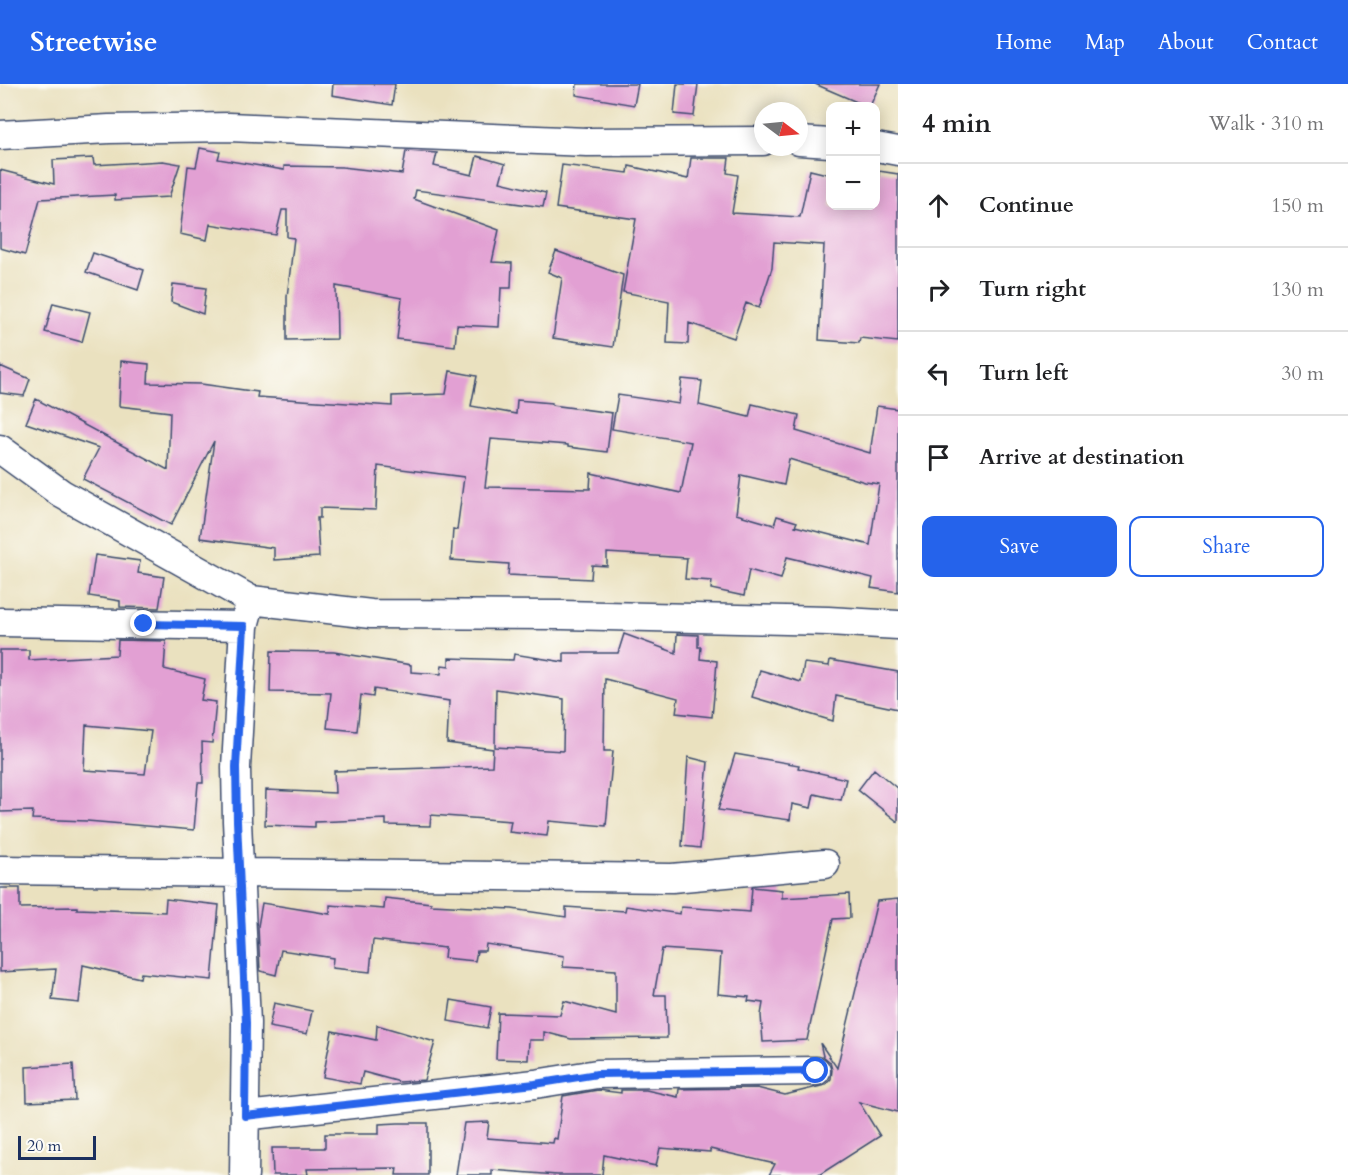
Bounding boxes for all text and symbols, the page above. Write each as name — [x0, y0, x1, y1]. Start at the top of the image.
text: Streetwise — [30, 23, 158, 61]
text: Home — [996, 28, 1052, 57]
text: Map — [1085, 28, 1125, 57]
text: About — [1158, 28, 1214, 57]
text: Contact — [1247, 28, 1318, 57]
north arrow — [754, 102, 808, 156]
map controls — [826, 102, 880, 210]
button: + — [826, 102, 880, 156]
text: 4 min — [922, 106, 991, 141]
text: Walk · 310 m — [1209, 110, 1324, 137]
button: − — [826, 156, 880, 210]
icon: ahead — [922, 189, 955, 222]
text: Continue — [979, 190, 1074, 220]
text: 150 m — [1271, 192, 1324, 219]
icon: right — [922, 273, 955, 306]
text: Turn right — [979, 274, 1086, 304]
text: 130 m — [1271, 276, 1324, 303]
icon: left — [922, 357, 955, 390]
text: Turn left — [979, 358, 1068, 388]
text: 30 m — [1281, 360, 1324, 387]
icon: arrive — [922, 441, 955, 474]
text: Arrive at destination — [979, 442, 1184, 472]
button: Save — [922, 516, 1117, 577]
button: Share — [1129, 516, 1324, 577]
route end — [130, 610, 156, 636]
route start — [802, 1057, 828, 1083]
scale bar — [18, 1133, 96, 1160]
text: 20 m — [27, 1135, 61, 1157]

